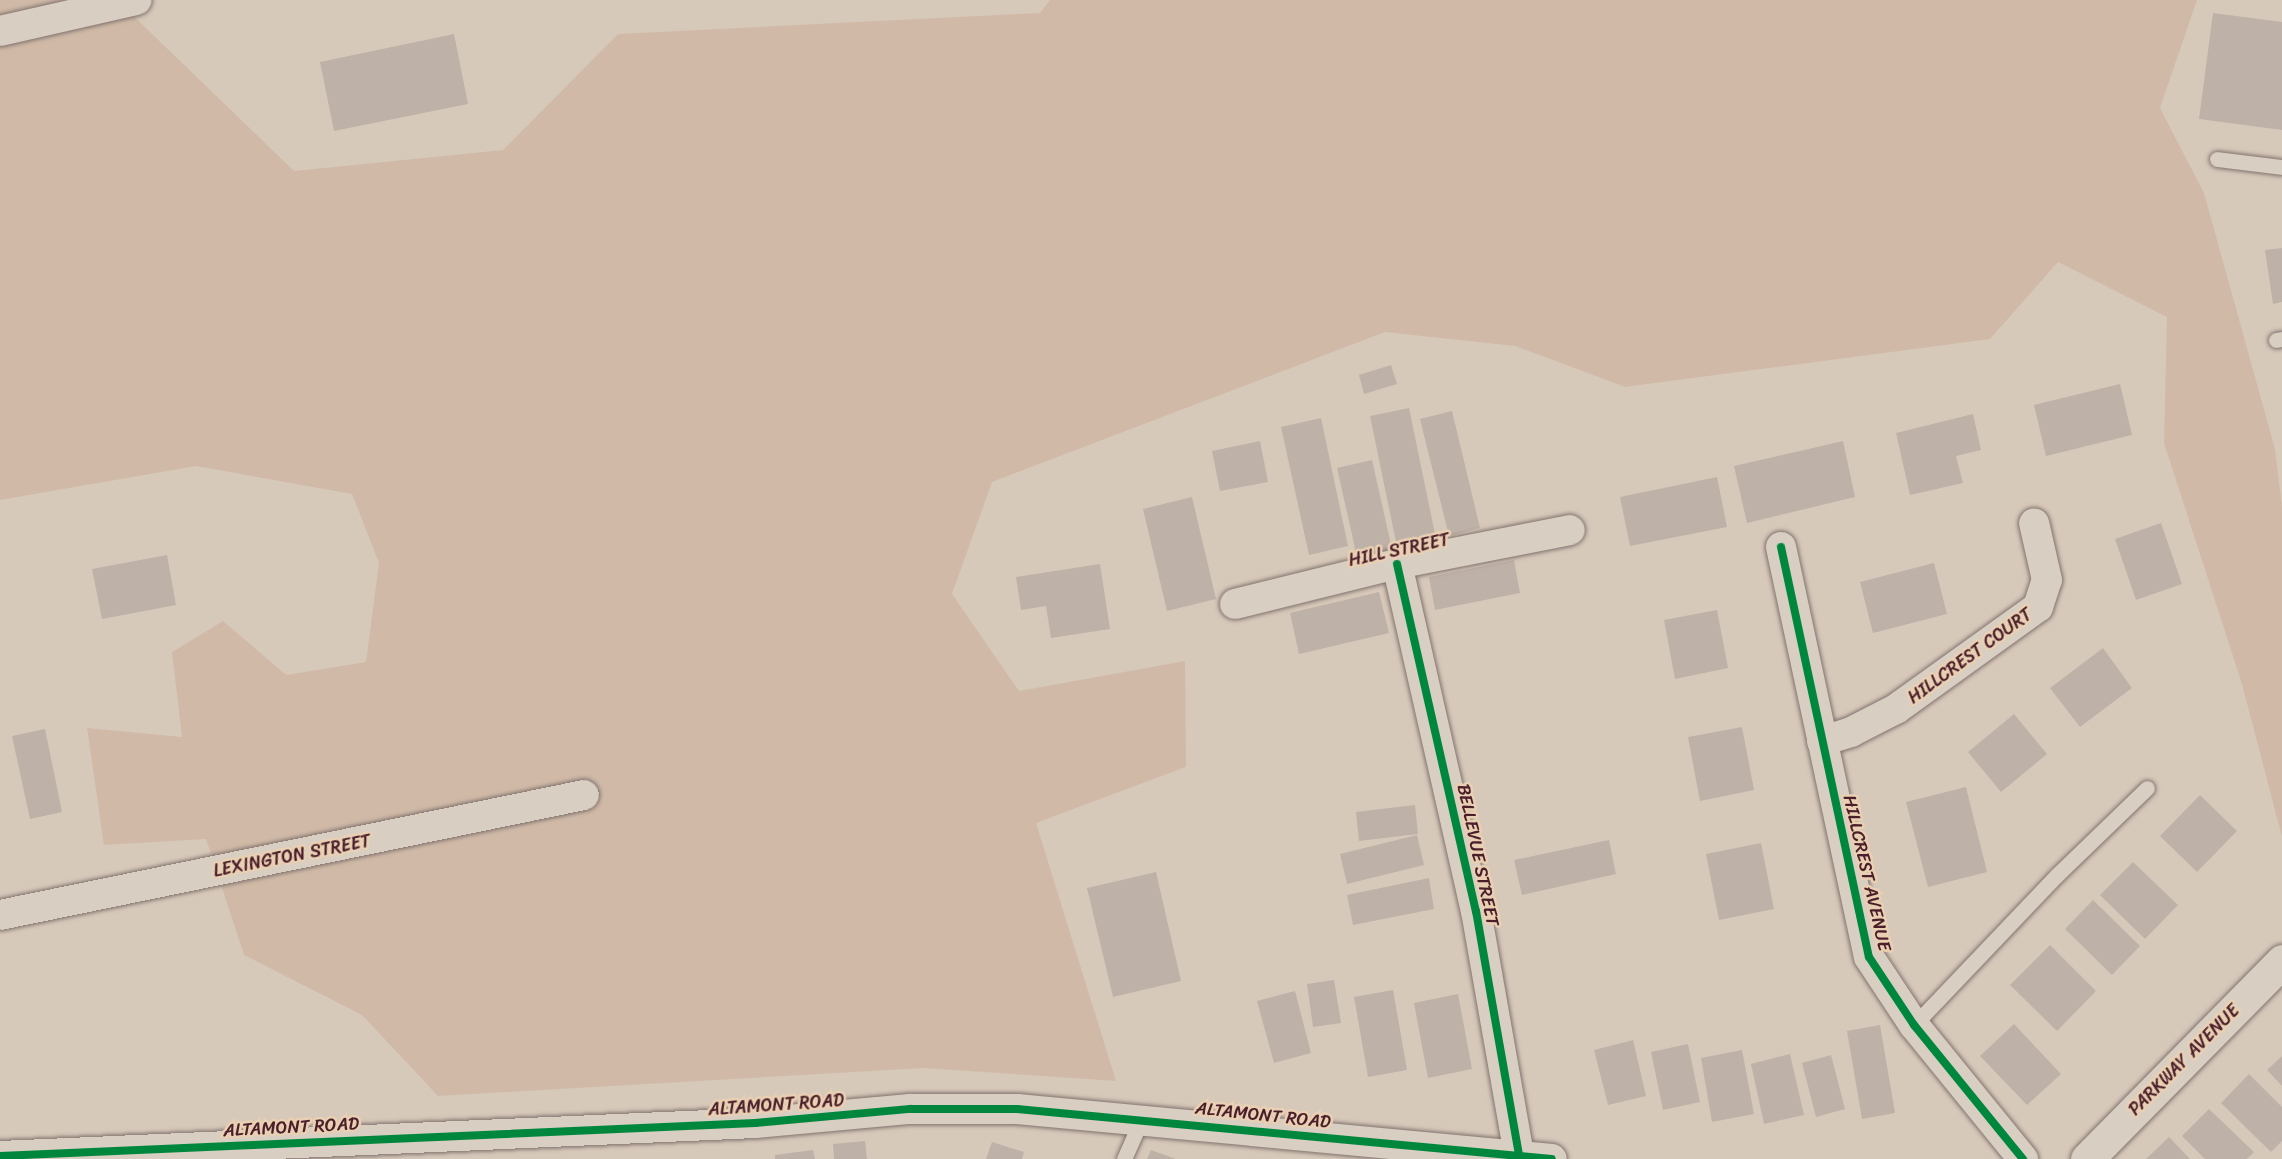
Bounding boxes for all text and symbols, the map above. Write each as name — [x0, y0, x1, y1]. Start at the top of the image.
street label: HILL STREET — [1346, 529, 1452, 571]
street label: HILLCREST COURT — [1904, 604, 2036, 708]
street label: BELLEVUE STREET — [1452, 782, 1504, 928]
street label: HILLCREST AVENUE — [1839, 793, 1895, 953]
street label: LEXINGTON STREET — [212, 830, 372, 882]
street label: PARKWAY AVENUE — [2124, 1000, 2244, 1120]
street label: ALTAMONT ROAD — [707, 1089, 845, 1121]
street label: ALTAMONT ROAD — [1194, 1097, 1332, 1133]
street label: ALTAMONT ROAD — [222, 1113, 360, 1141]

